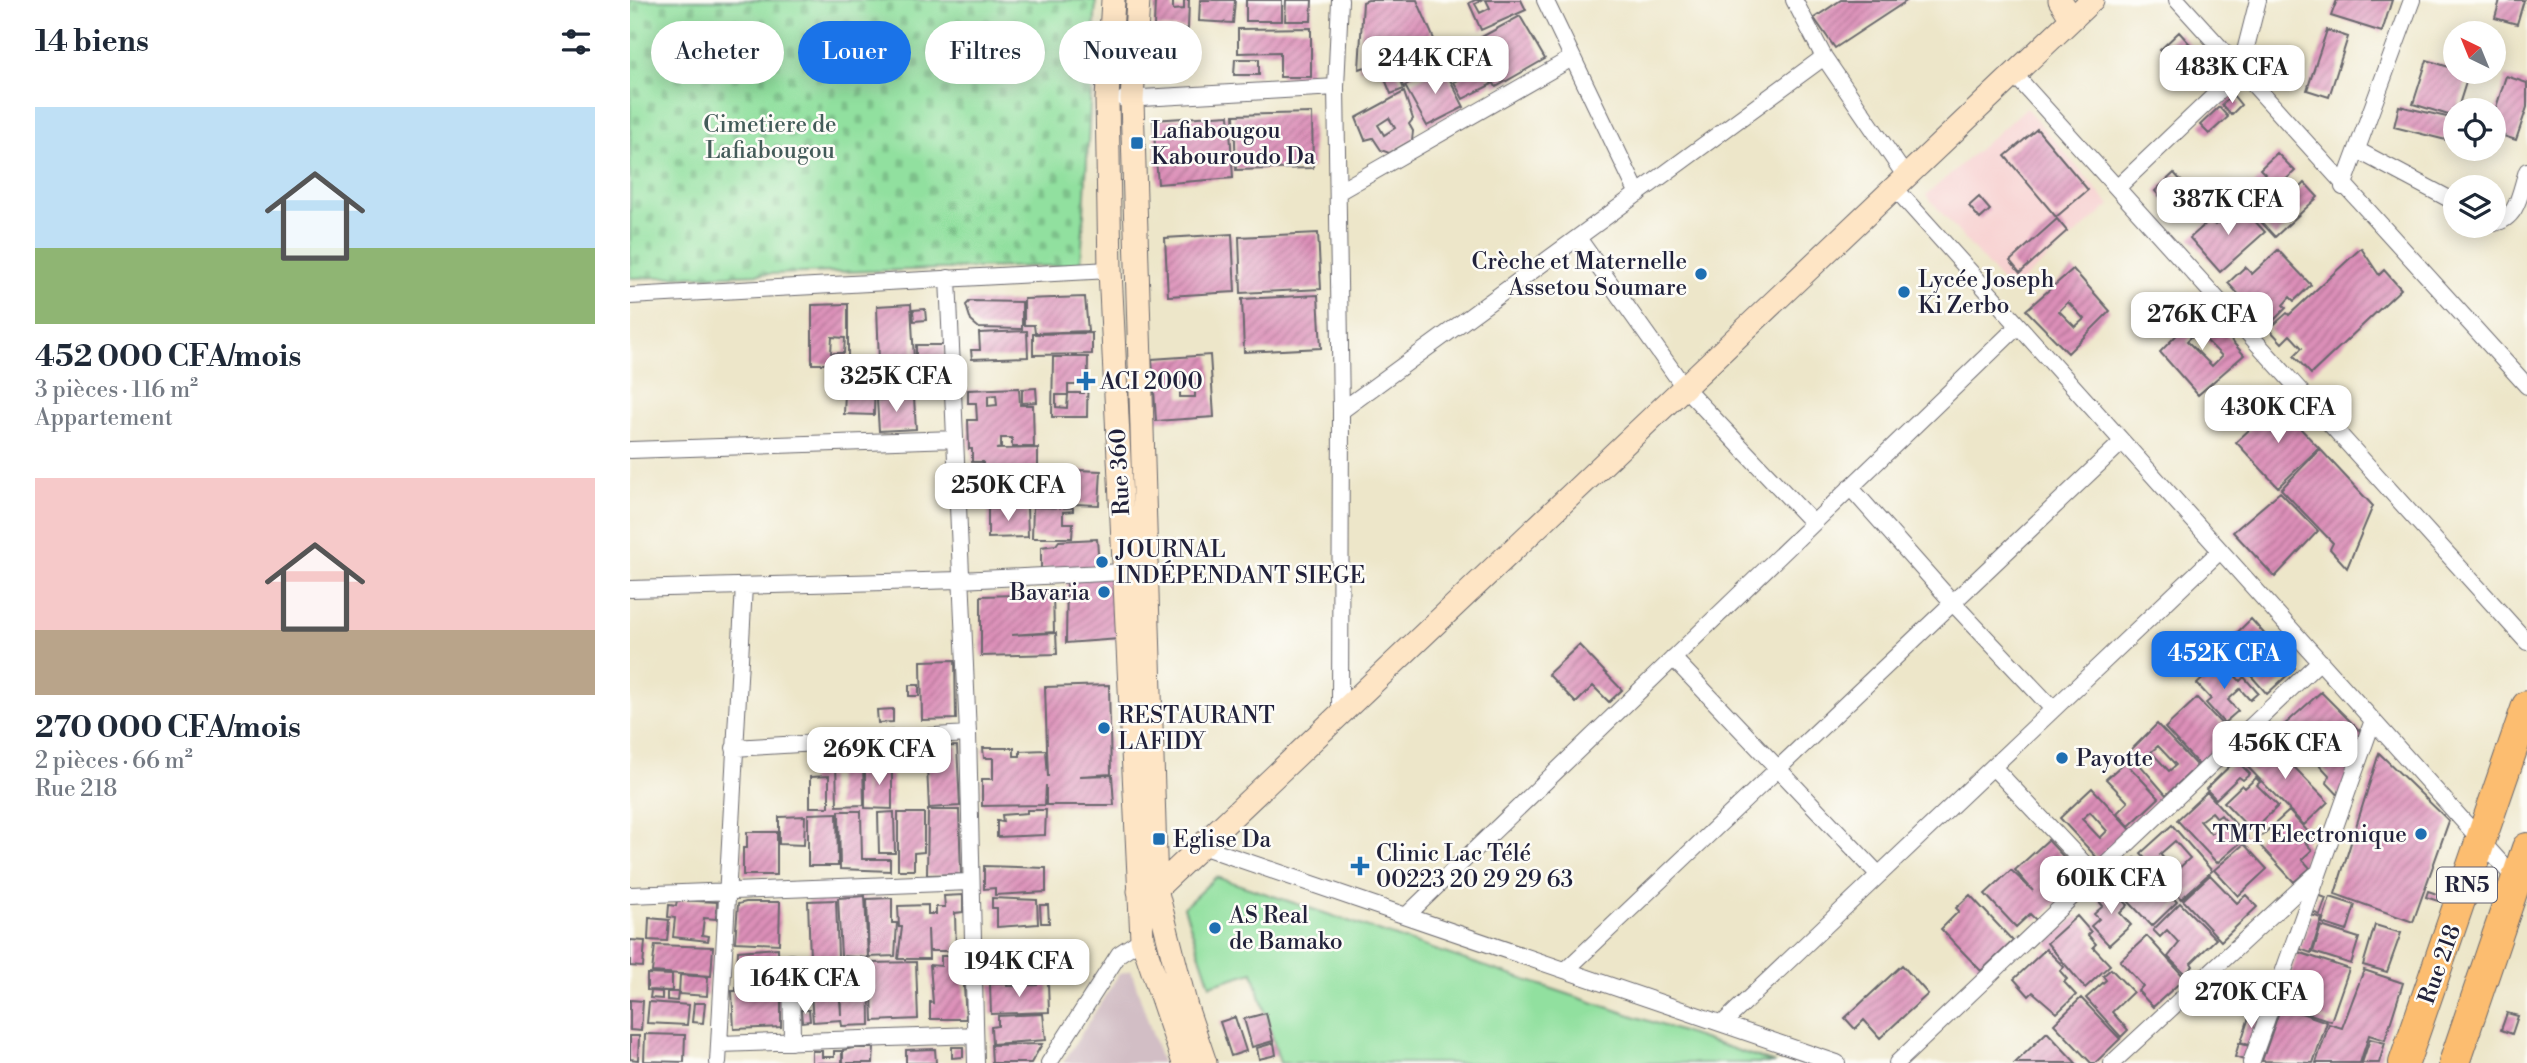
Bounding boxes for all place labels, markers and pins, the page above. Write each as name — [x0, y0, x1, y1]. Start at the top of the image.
pin: 244K CFA — [1363, 36, 1507, 96]
pin: 483K CFA — [2160, 46, 2304, 105]
place label: Lafiabougou Kabouroudo Da — [1151, 117, 1316, 171]
marker: Lafiabougou Kabouroudo Da — [1129, 135, 1145, 151]
pin: 387K CFA — [2156, 177, 2300, 237]
place label: Crèche et Maternelle Assetou Soumare — [1471, 248, 1687, 302]
marker: Crèche et Maternelle Assetou Soumare — [1693, 266, 1709, 282]
place label: Lycée Joseph Ki Zerbo — [1918, 266, 2055, 320]
marker: Lycée Joseph Ki Zerbo — [1896, 284, 1912, 300]
pin: 276K CFA — [2130, 292, 2274, 352]
pin: 325K CFA — [824, 354, 968, 414]
place label: ACI 2000 — [1099, 368, 1203, 396]
marker: ACI 2000 — [1078, 373, 1094, 389]
pin: 430K CFA — [2206, 386, 2350, 445]
pin: 250K CFA — [936, 463, 1080, 523]
place label: JOURNAL INDÉPENDANT SIEGE — [1115, 536, 1366, 590]
marker: JOURNAL INDÉPENDANT SIEGE — [1094, 554, 1110, 570]
place label: Bavaria — [1009, 579, 1090, 607]
marker: Bavaria — [1096, 584, 1112, 600]
pin: 452K CFA — [2152, 632, 2296, 691]
place label: RESTAURANT LAFIDY — [1118, 702, 1275, 756]
marker: RESTAURANT LAFIDY — [1096, 720, 1112, 736]
pin: 456K CFA — [2213, 722, 2357, 781]
pin: 269K CFA — [807, 728, 951, 787]
place label: Payotte — [2076, 745, 2153, 773]
marker: Payotte — [2054, 750, 2070, 766]
place label: TMT Electronique — [2213, 821, 2407, 849]
place label: Eglise Da — [1173, 826, 1272, 854]
marker: TMT Electronique — [2413, 826, 2429, 842]
marker: Eglise Da — [1151, 831, 1167, 847]
place label: Clinic Lac Télé 00223 20 29 29 63 — [1376, 840, 1573, 894]
marker: Clinic Lac Télé 00223 20 29 29 63 — [1350, 856, 1370, 876]
pin: 601K CFA — [2039, 856, 2183, 916]
place label: AS Real de Bamako — [1228, 902, 1343, 956]
marker: AS Real de Bamako — [1207, 920, 1223, 936]
pin: 194K CFA — [947, 940, 1091, 999]
pin: 164K CFA — [733, 956, 877, 1016]
pin: 270K CFA — [2179, 970, 2323, 1030]

